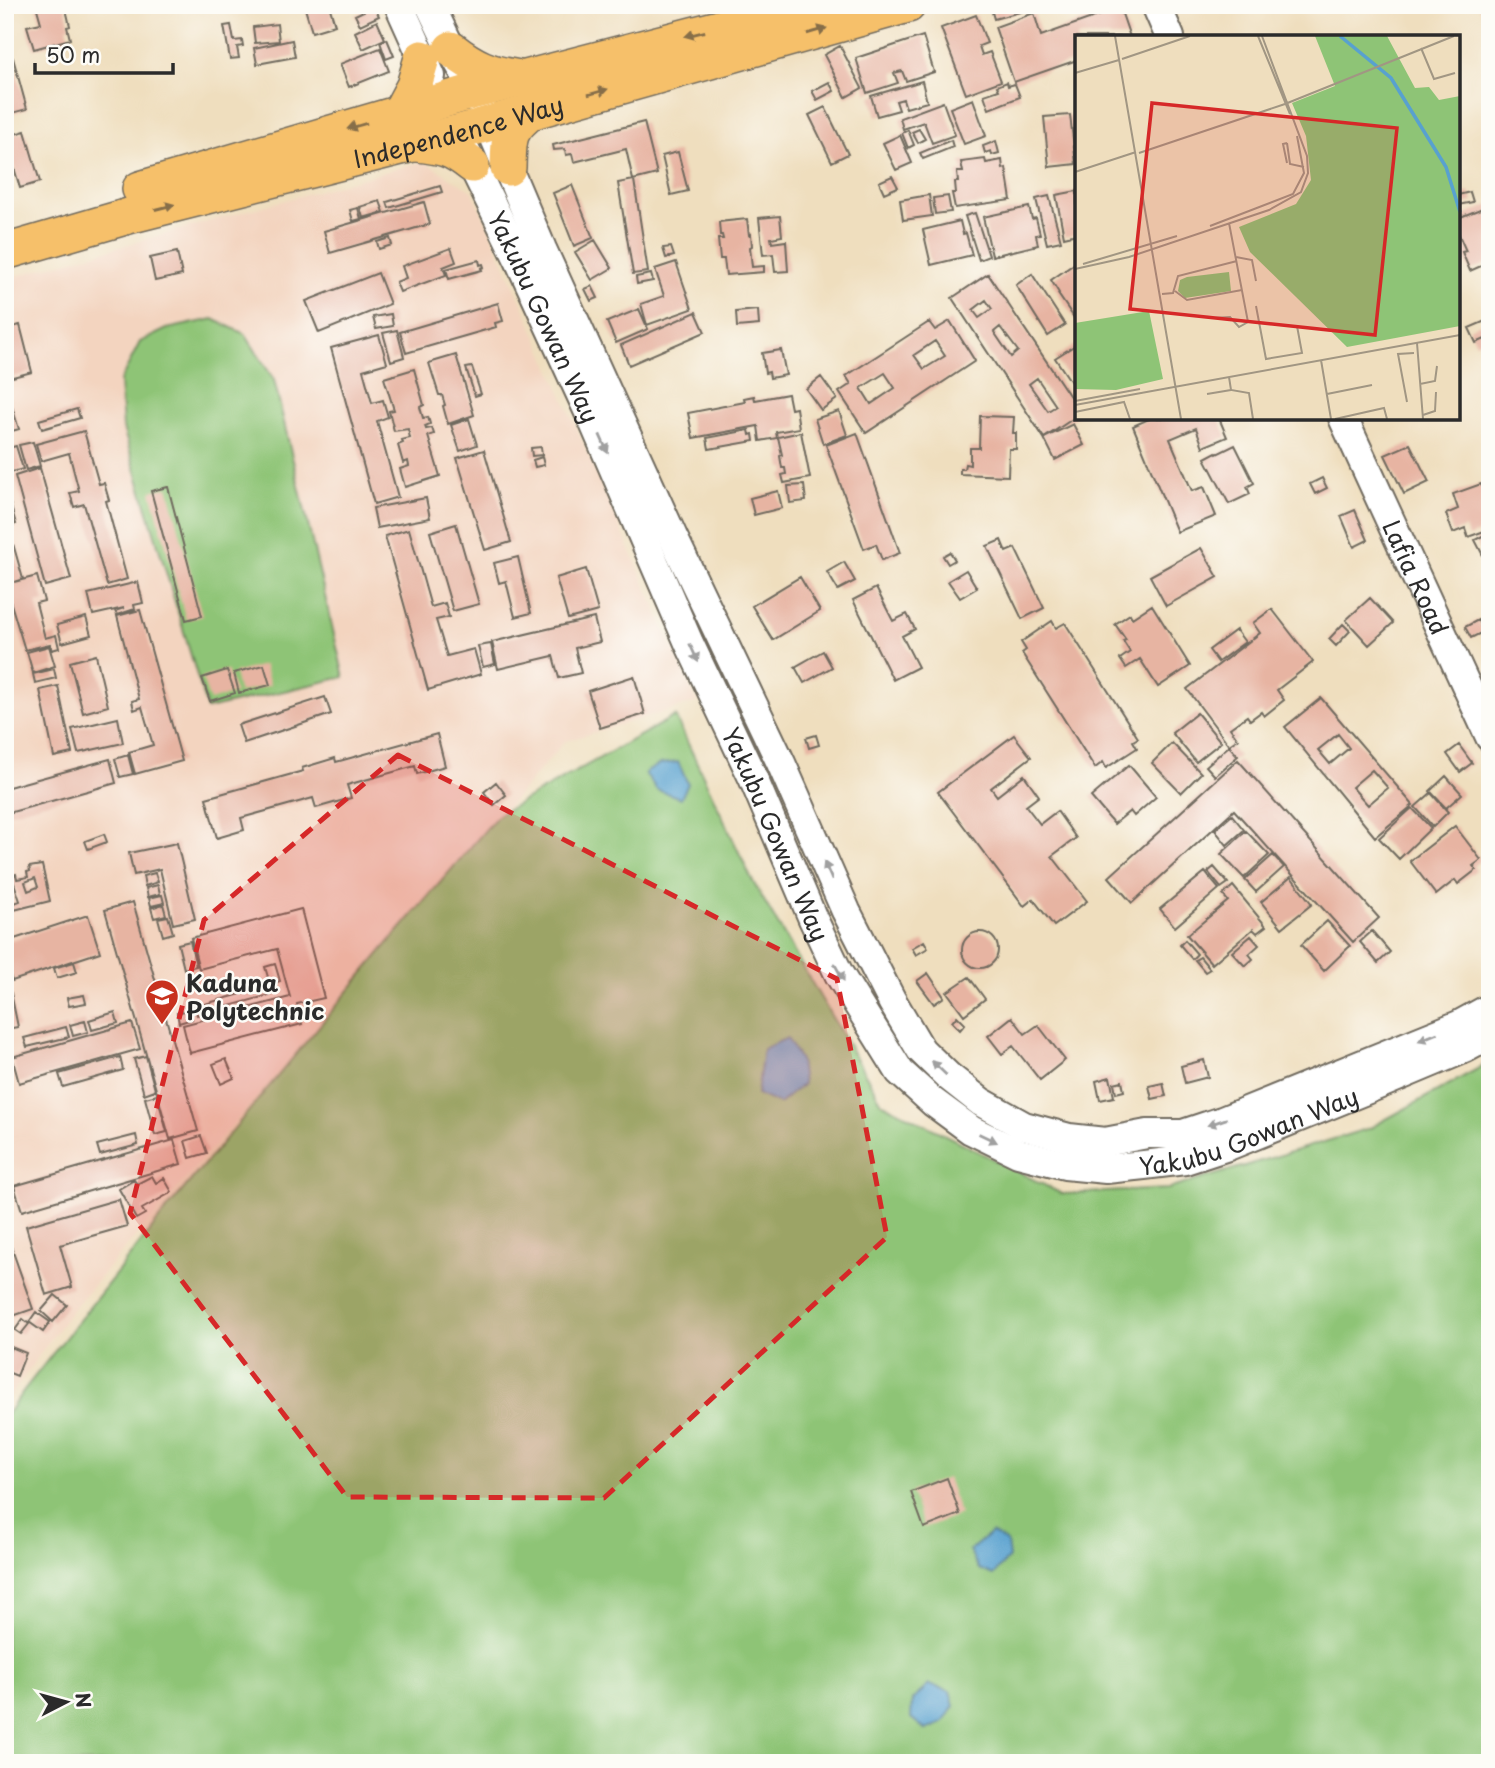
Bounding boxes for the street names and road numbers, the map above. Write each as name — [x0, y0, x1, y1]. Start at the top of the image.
street label: Independence Way — [349, 86, 567, 176]
street label: Yakubu Gowan Way — [479, 205, 609, 429]
street label: Lafia Road — [1374, 514, 1458, 640]
street label: Yakubu Gowan Way — [713, 721, 839, 947]
street label: Yakubu Gowan Way — [1137, 1077, 1363, 1183]

